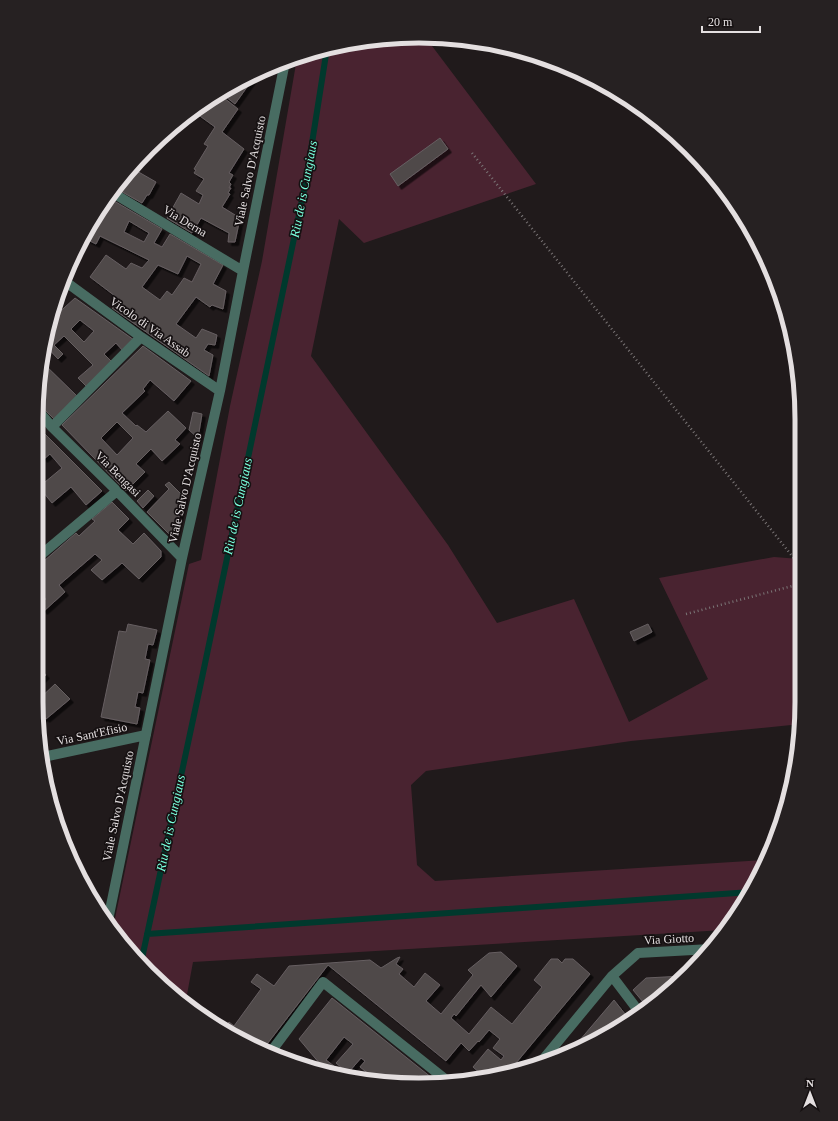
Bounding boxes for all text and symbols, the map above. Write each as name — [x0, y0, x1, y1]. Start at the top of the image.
scale bar — [702, 8, 760, 34]
text: 20 m — [708, 15, 733, 29]
street label: Viale Salvo D'Acquisto — [231, 114, 269, 228]
water label: Riu de is Cungiaus — [287, 139, 320, 240]
street label: Via Derna — [160, 202, 210, 240]
street label: Vicolo di Via Assab — [107, 294, 193, 360]
street label: Viale Salvo D'Acquisto — [165, 431, 205, 545]
street label: Via Bengasi — [92, 448, 144, 500]
water label: Riu de is Cungiaus — [220, 456, 255, 557]
street label: Via Sant'Efisio — [55, 720, 129, 748]
street label: Viale Salvo D'Acquisto — [99, 749, 137, 863]
water label: Riu de is Cungiaus — [153, 773, 188, 874]
street label: Via Giotto — [644, 931, 694, 947]
north arrow — [790, 1073, 830, 1113]
text: N — [806, 1077, 814, 1089]

